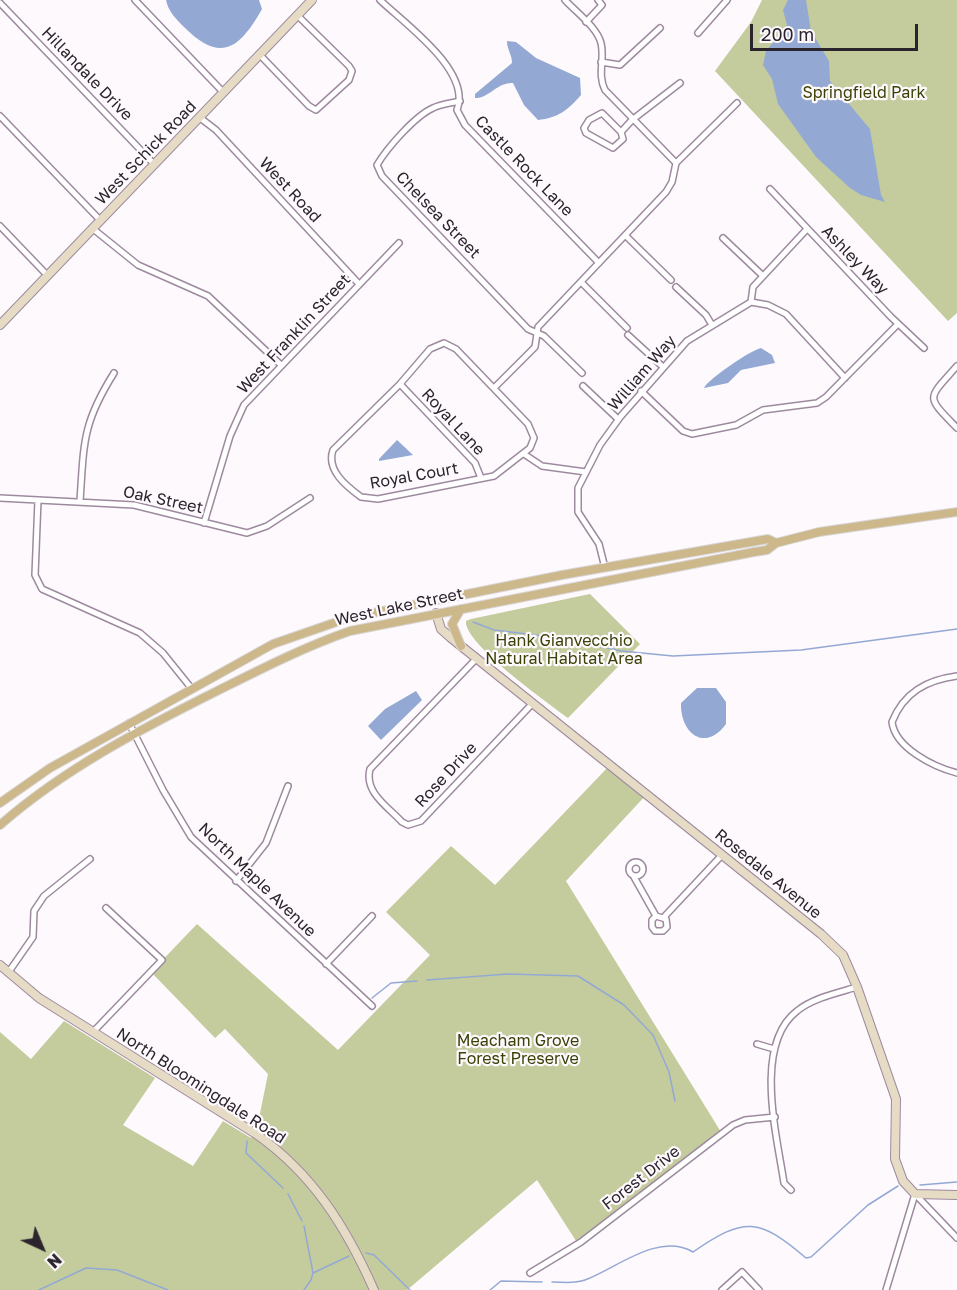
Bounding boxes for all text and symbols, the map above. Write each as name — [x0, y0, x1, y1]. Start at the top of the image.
scale bar — [753, 12, 921, 50]
street label: Hillandale Drive — [38, 23, 136, 125]
text: 200 m — [761, 23, 814, 45]
park label: Springfield Park — [802, 83, 926, 103]
street label: West Schick Road — [92, 97, 200, 209]
street label: Castle Rock Lane — [471, 112, 577, 220]
street label: West Road — [255, 153, 325, 227]
street label: Chelsea Street — [392, 168, 484, 262]
street label: Ashley Way — [817, 222, 893, 298]
street label: West Franklin Street — [233, 270, 355, 398]
street label: William Way — [604, 331, 680, 415]
street label: Royal Lane — [417, 385, 489, 459]
street label: Royal Court — [368, 459, 460, 493]
street label: Oak Street — [121, 482, 205, 518]
street label: West Lake Street — [333, 584, 465, 630]
park label: Hank Gianvecchio Natural Habitat Area — [485, 631, 643, 669]
street label: Rose Drive — [411, 739, 481, 811]
street label: North Maple Avenue — [194, 819, 320, 941]
street label: Rosedale Avenue — [711, 825, 825, 923]
street label: North Bloomingdale Road — [113, 1024, 289, 1148]
park label: Meacham Grove Forest Preserve — [457, 1031, 579, 1069]
street label: Forest Drive — [599, 1142, 683, 1214]
north arrow — [12, 1218, 72, 1278]
text: N — [43, 1250, 66, 1272]

